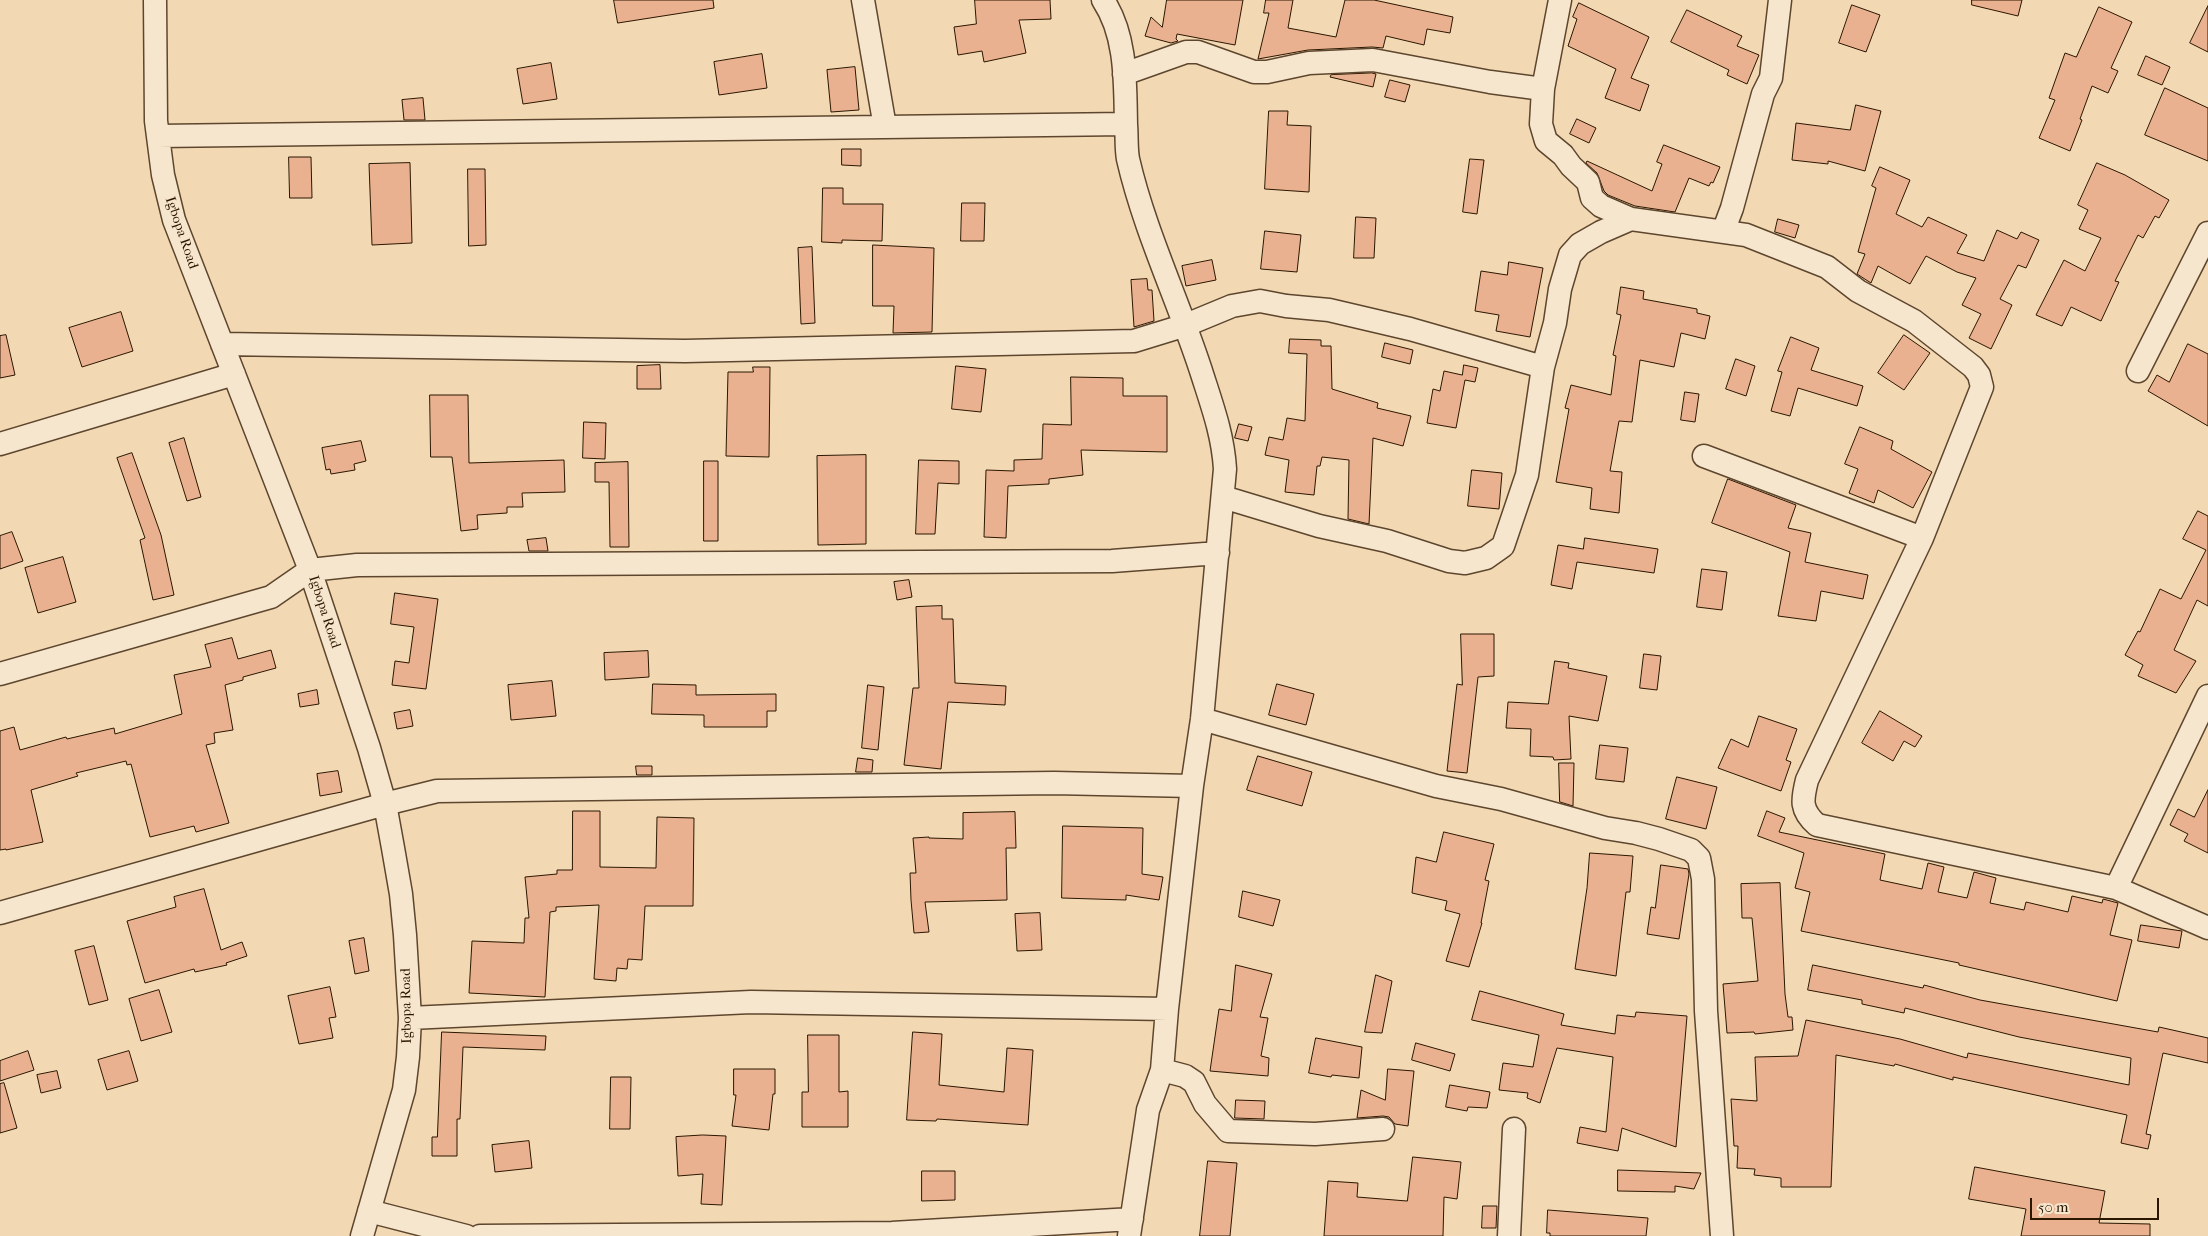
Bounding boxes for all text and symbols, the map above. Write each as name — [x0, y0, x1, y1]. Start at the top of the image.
street label: Igbopa Road — [161, 195, 201, 271]
street label: Igbopa Road — [304, 573, 344, 651]
street label: Igbopa Road — [398, 968, 416, 1044]
scale bar — [2033, 1188, 2162, 1220]
text: 50 m — [2038, 1198, 2068, 1216]

